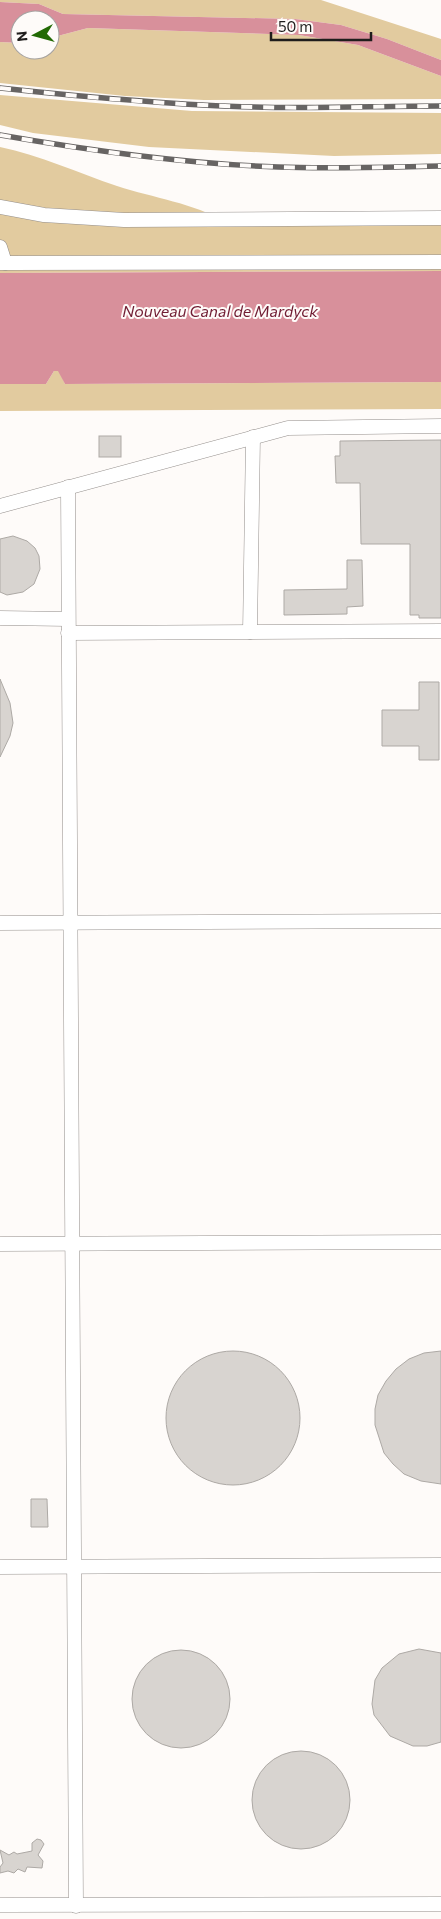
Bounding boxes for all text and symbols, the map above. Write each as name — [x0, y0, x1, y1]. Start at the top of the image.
north arrow — [10, 10, 60, 60]
scale bar — [271, 10, 371, 42]
text: 50 m — [278, 17, 312, 35]
text: N — [13, 30, 31, 43]
water label: Nouveau Canal de Mardyck — [122, 301, 318, 320]

